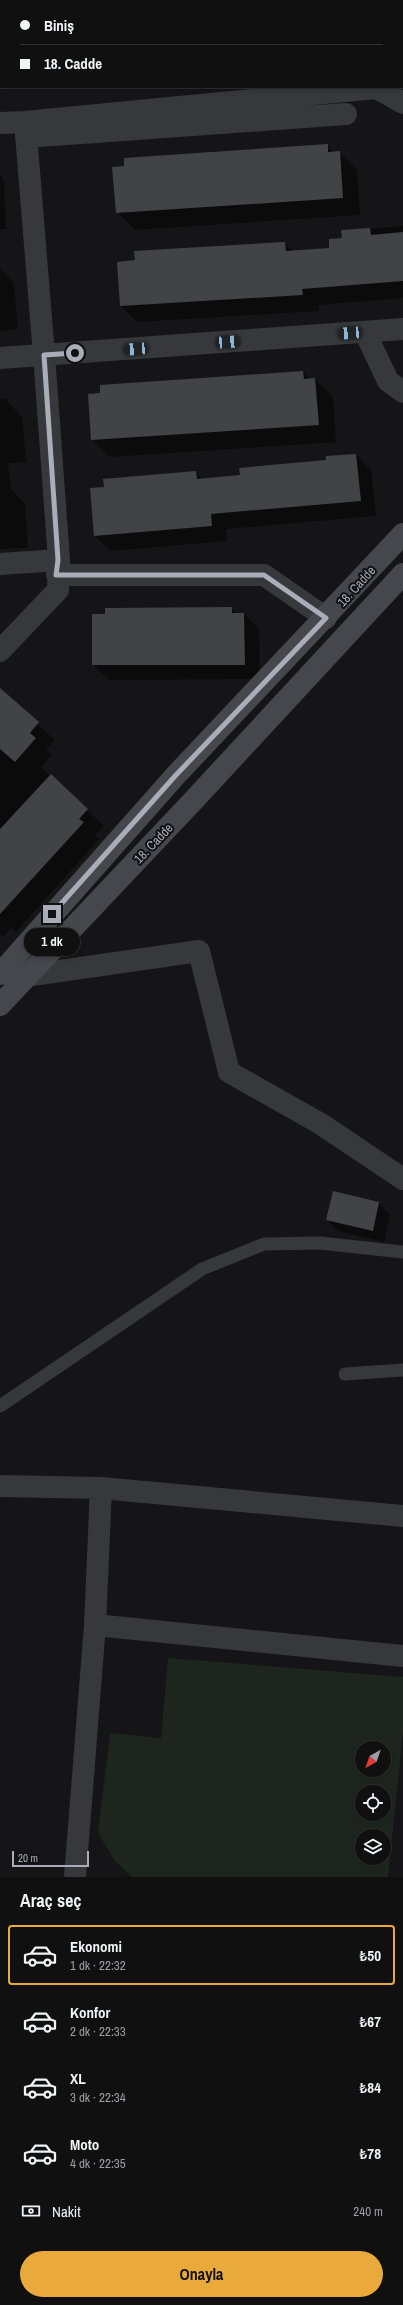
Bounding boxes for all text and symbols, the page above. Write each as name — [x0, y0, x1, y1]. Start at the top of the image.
text: Biniş — [44, 15, 74, 36]
text: 18. Cadde — [44, 53, 102, 74]
car — [338, 326, 362, 340]
car — [216, 335, 240, 349]
car — [124, 342, 148, 356]
route start — [66, 344, 84, 362]
street label: 18. Cadde — [334, 562, 379, 610]
street label: 18. Cadde — [130, 820, 177, 867]
route end — [43, 905, 61, 923]
callout: 1 dk — [24, 928, 80, 956]
text: 1 dk — [41, 933, 63, 950]
north arrow — [355, 1741, 391, 1777]
map controls — [355, 1741, 391, 1865]
button: locate — [355, 1785, 391, 1821]
button: layers — [355, 1829, 391, 1865]
scale bar — [12, 1849, 89, 1868]
text: 20 m — [18, 1851, 38, 1865]
text: Araç seç — [20, 1888, 82, 1913]
text: Ekonomi — [70, 1936, 122, 1957]
icon: car — [22, 1937, 58, 1973]
text: ₺50 — [360, 1945, 381, 1966]
text: 1 dk · 22:32 — [70, 1957, 126, 1974]
text: Konfor — [70, 2002, 110, 2023]
icon: car — [22, 2003, 58, 2039]
text: ₺67 — [360, 2011, 381, 2032]
text: 2 dk · 22:33 — [70, 2023, 126, 2040]
text: XL — [70, 2068, 86, 2089]
icon: car — [22, 2069, 58, 2105]
text: ₺84 — [360, 2077, 381, 2098]
text: 3 dk · 22:34 — [70, 2089, 126, 2106]
text: Moto — [70, 2134, 99, 2155]
icon: car — [22, 2135, 58, 2171]
text: ₺78 — [360, 2143, 381, 2164]
text: 4 dk · 22:35 — [70, 2155, 126, 2172]
icon: cash — [20, 2200, 42, 2222]
text: Nakit — [52, 2201, 81, 2222]
text: 240 m — [353, 2203, 383, 2220]
button: Onayla — [20, 2251, 383, 2297]

